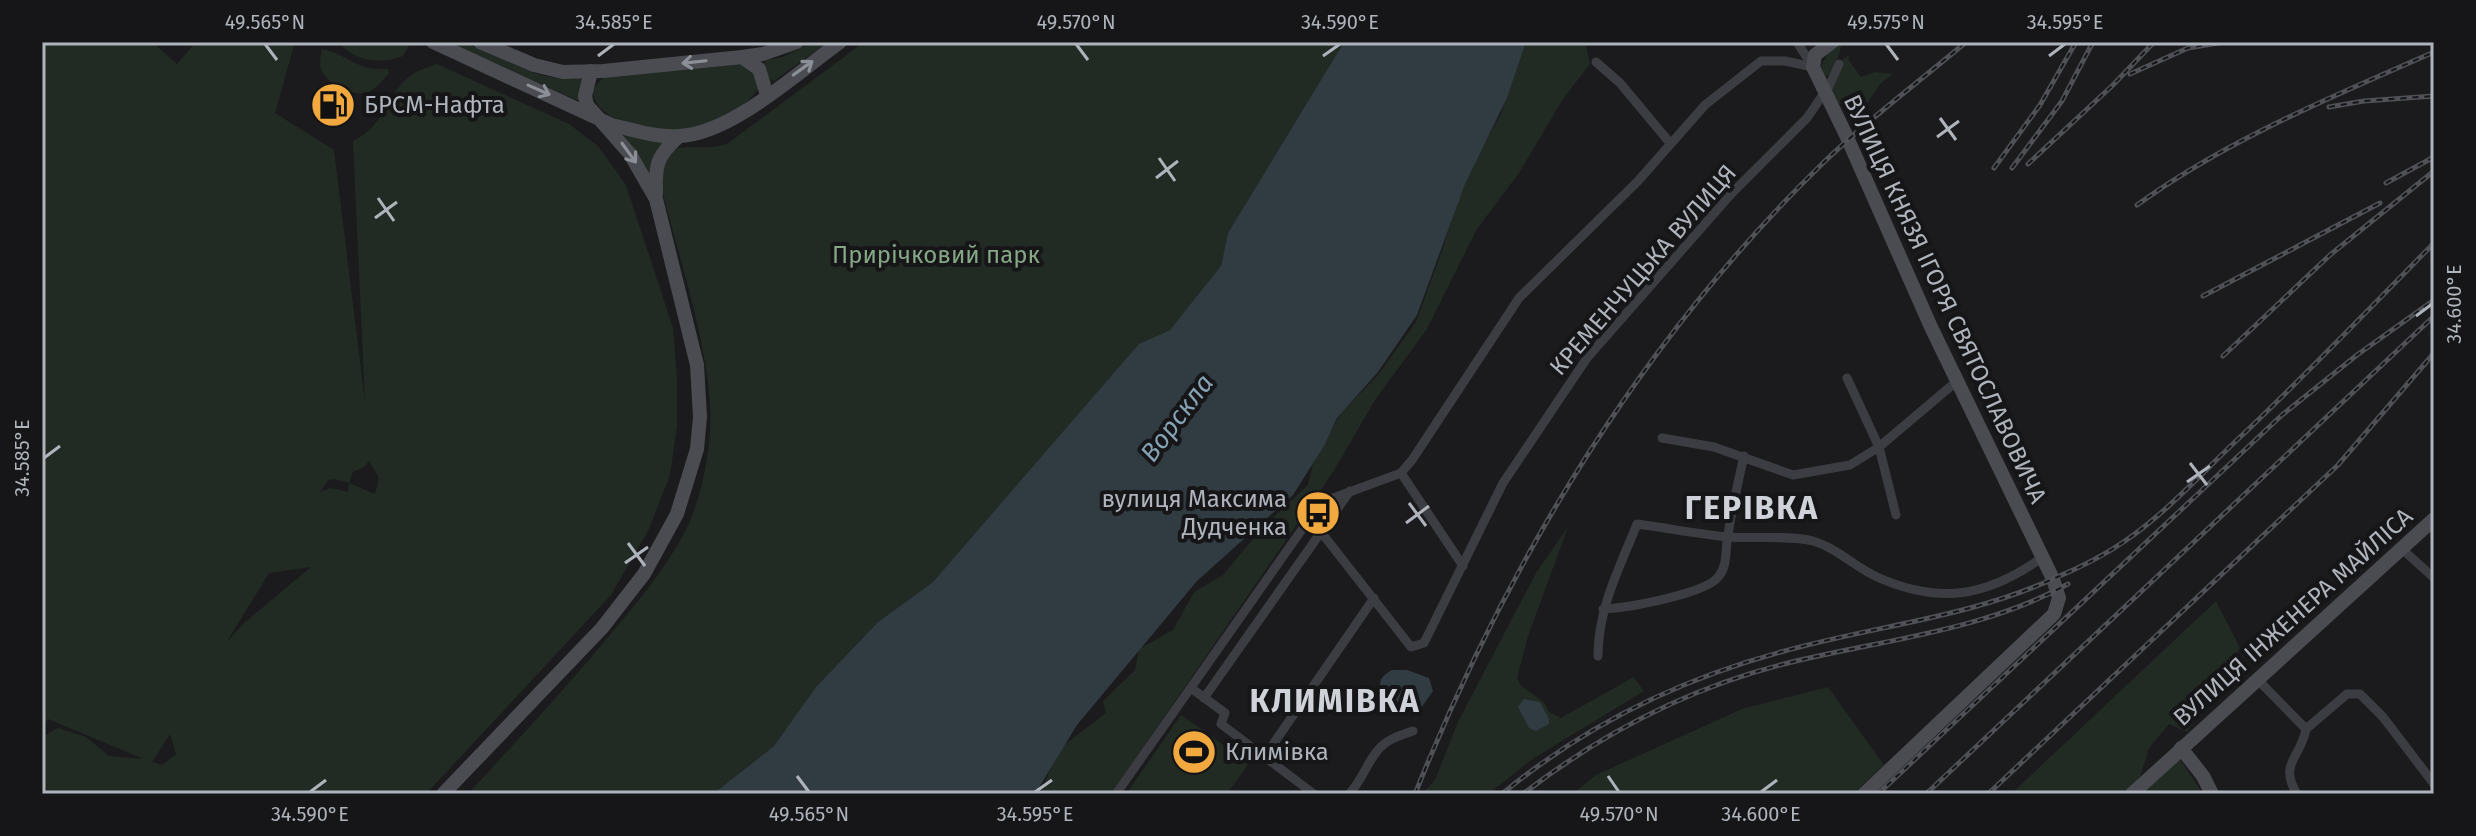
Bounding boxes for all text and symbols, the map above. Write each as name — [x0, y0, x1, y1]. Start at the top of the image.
text: 49.565°N — [225, 10, 305, 34]
text: 34.585°E — [575, 10, 653, 34]
text: 49.570°N — [1036, 10, 1116, 34]
text: 34.590°E — [1301, 10, 1379, 34]
text: 49.575°N — [1847, 10, 1925, 34]
text: 34.595°E — [2027, 10, 2103, 34]
one-way arrow — [681, 54, 708, 69]
one-way arrow — [792, 60, 814, 77]
fuel station icon: БРСМ-Нафта — [309, 81, 357, 129]
one-way arrow — [527, 84, 551, 99]
street label: ВУЛИЦЯ КНЯЗЯ ІГОРЯ СВЯТОСЛАВОВИЧА — [1838, 90, 2052, 508]
place label: БРСМ-Нафта — [364, 91, 505, 119]
one-way arrow — [620, 142, 637, 164]
street label: КРЕМЕНЧУЦЬКА ВУЛИЦЯ — [1544, 159, 1742, 381]
park label: Прирічковий парк — [832, 241, 1041, 269]
text: 34.600°E — [2442, 264, 2466, 344]
water label: Ворскла — [1134, 368, 1220, 468]
text: 34.585°E — [10, 419, 34, 497]
place label: вулиця Максима Дудченка — [1101, 485, 1287, 541]
bus stop icon: вулиця Максима Дудченка — [1294, 489, 1342, 537]
district label: ГЕРІВКА — [1685, 489, 1819, 527]
street label: ВУЛИЦЯ ІНЖЕНЕРА МАЙЛІСА — [2168, 502, 2419, 732]
district label: КЛИМІВКА — [1249, 682, 1421, 720]
sports icon: Климівка — [1170, 728, 1218, 776]
place label: Климівка — [1225, 738, 1329, 766]
text: 34.590°E — [271, 802, 349, 826]
text: 49.565°N — [769, 802, 849, 826]
text: 34.595°E — [997, 802, 1073, 826]
text: 49.570°N — [1579, 802, 1659, 826]
text: 34.600°E — [1721, 802, 1801, 826]

